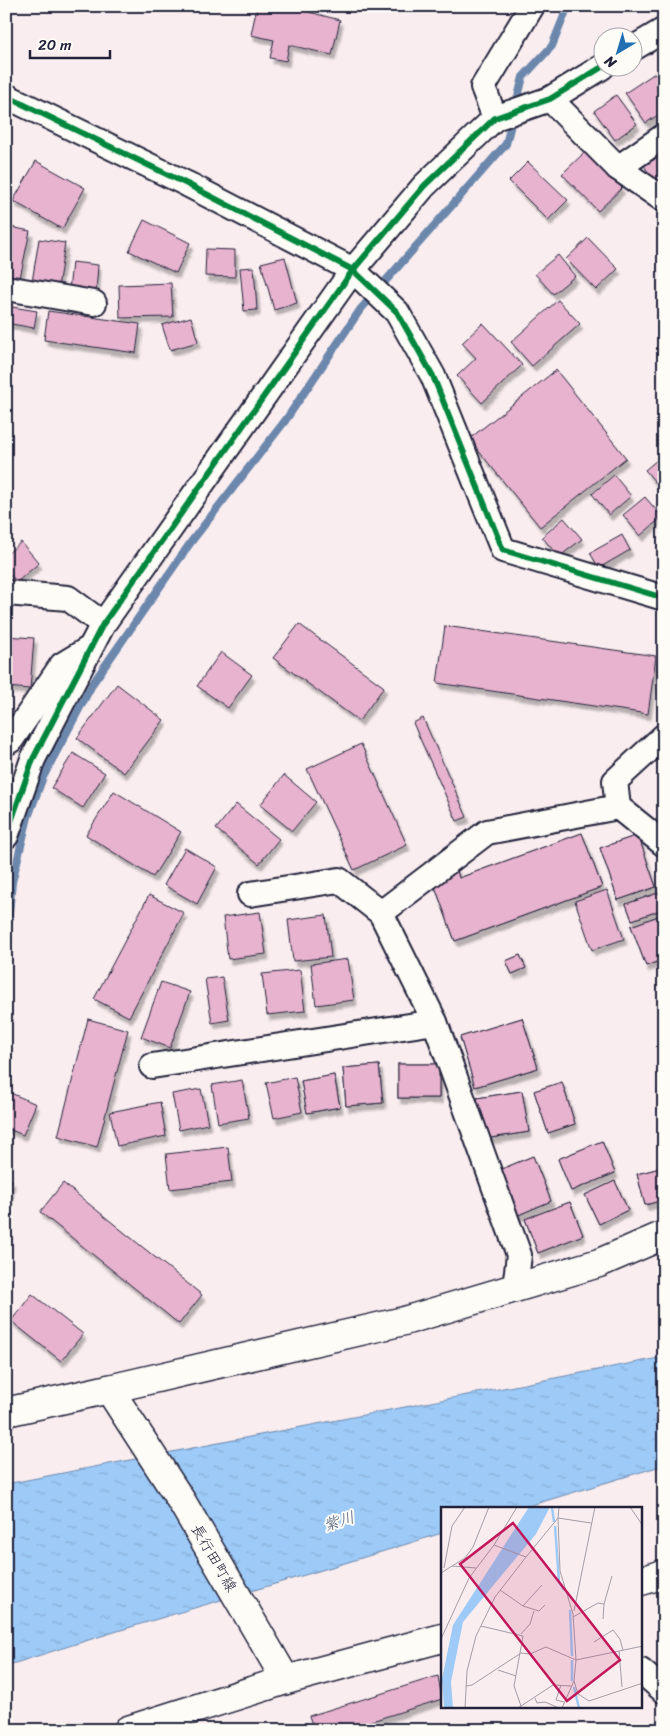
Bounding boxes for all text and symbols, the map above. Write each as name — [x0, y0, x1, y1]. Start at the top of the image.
scale bar — [30, 28, 110, 60]
north arrow — [592, 28, 642, 78]
text: 20 m — [38, 32, 72, 58]
text: N — [599, 49, 623, 75]
water label: 紫川 — [319, 1502, 359, 1540]
inset map — [441, 1507, 642, 1708]
street label: 長行田町線 — [184, 1519, 244, 1597]

